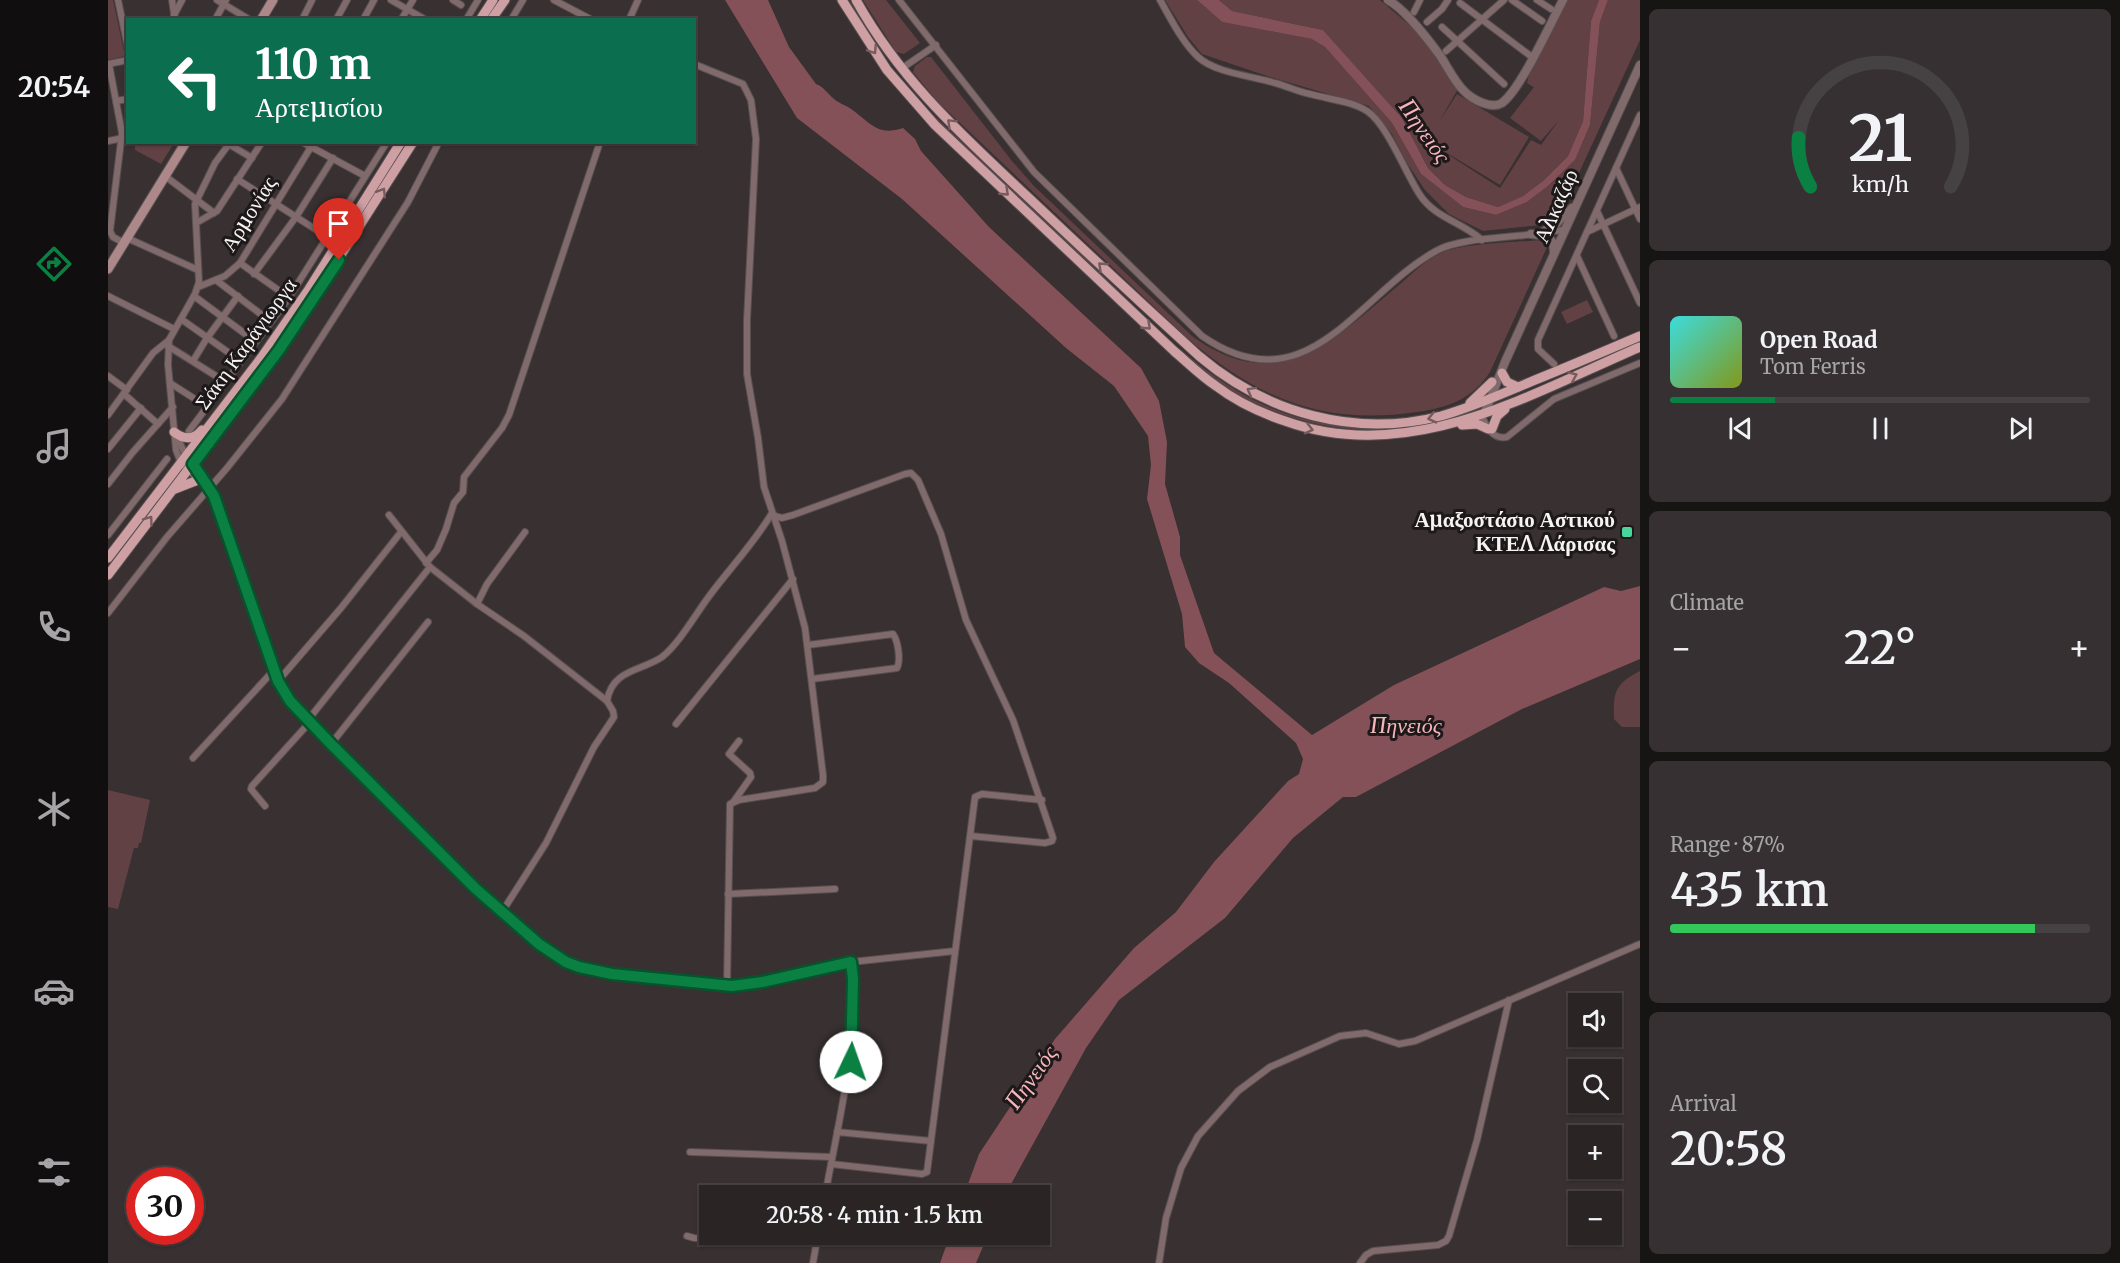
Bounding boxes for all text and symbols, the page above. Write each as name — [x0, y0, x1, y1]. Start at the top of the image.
text: 110 m — [255, 38, 371, 90]
icon: left — [156, 42, 234, 120]
one-way arrow — [865, 43, 876, 54]
text: 20:54 — [18, 70, 90, 104]
text: Αρτεμισίου — [255, 90, 383, 124]
water label: Πηνειός — [1393, 94, 1458, 169]
text: 21 — [1848, 100, 1912, 178]
one-way arrow — [947, 120, 958, 131]
street label: Αλκαζάρ — [1527, 165, 1584, 247]
street label: Αρμονίας — [215, 171, 283, 256]
text: km/h — [1852, 171, 1908, 198]
one-way arrow — [998, 184, 1009, 195]
one-way arrow — [375, 188, 387, 198]
pin — [313, 198, 364, 260]
icon: arrive — [322, 207, 355, 240]
icon: directions — [33, 243, 75, 285]
one-way arrow — [1098, 263, 1109, 274]
street label: Σάκη Καράγιωργα — [189, 273, 302, 415]
one-way arrow — [1140, 318, 1151, 329]
text: Open Road — [1760, 326, 1878, 354]
text: Tom Ferris — [1760, 354, 1866, 379]
one-way arrow — [1567, 371, 1578, 383]
one-way arrow — [1247, 387, 1257, 398]
one-way arrow — [1427, 410, 1437, 423]
icon: previous — [1724, 412, 1757, 445]
icon: pause — [1864, 412, 1897, 445]
icon: next — [2004, 412, 2037, 445]
one-way arrow — [1304, 421, 1314, 434]
icon: music — [33, 425, 75, 467]
place label: Αμαξοστάσιο Αστικού ΚΤΕΛ Λάρισας — [1414, 506, 1616, 557]
one-way arrow — [142, 515, 153, 526]
marker: Αμαξοστάσιο Αστικού ΚΤΕΛ Λάρισας — [1620, 525, 1634, 539]
text: Climate — [1670, 590, 1744, 615]
icon: phone — [33, 606, 75, 648]
text: 22° — [1844, 620, 1916, 676]
text: − — [1670, 628, 1692, 669]
text: + — [2068, 628, 2090, 669]
water label: Πηνειός — [1370, 711, 1443, 739]
icon: climate — [33, 788, 75, 830]
text: Range · 87% — [1670, 832, 1785, 857]
text: 435 km — [1670, 862, 1829, 918]
icon: car — [33, 970, 75, 1012]
map controls — [1568, 993, 1622, 1245]
button: sound — [1568, 993, 1622, 1047]
position arrow — [819, 1030, 883, 1094]
water label: Πηνειός — [999, 1039, 1064, 1114]
button: search — [1568, 1059, 1622, 1113]
text: Arrival — [1670, 1091, 1737, 1116]
text: 20:58 — [1670, 1121, 1787, 1177]
button: + — [1568, 1125, 1622, 1179]
icon: filters — [33, 1151, 75, 1193]
speed limit sign: 30 — [126, 1167, 204, 1245]
button: − — [1568, 1191, 1622, 1245]
text: 20:58 · 4 min · 1.5 km — [766, 1201, 983, 1229]

